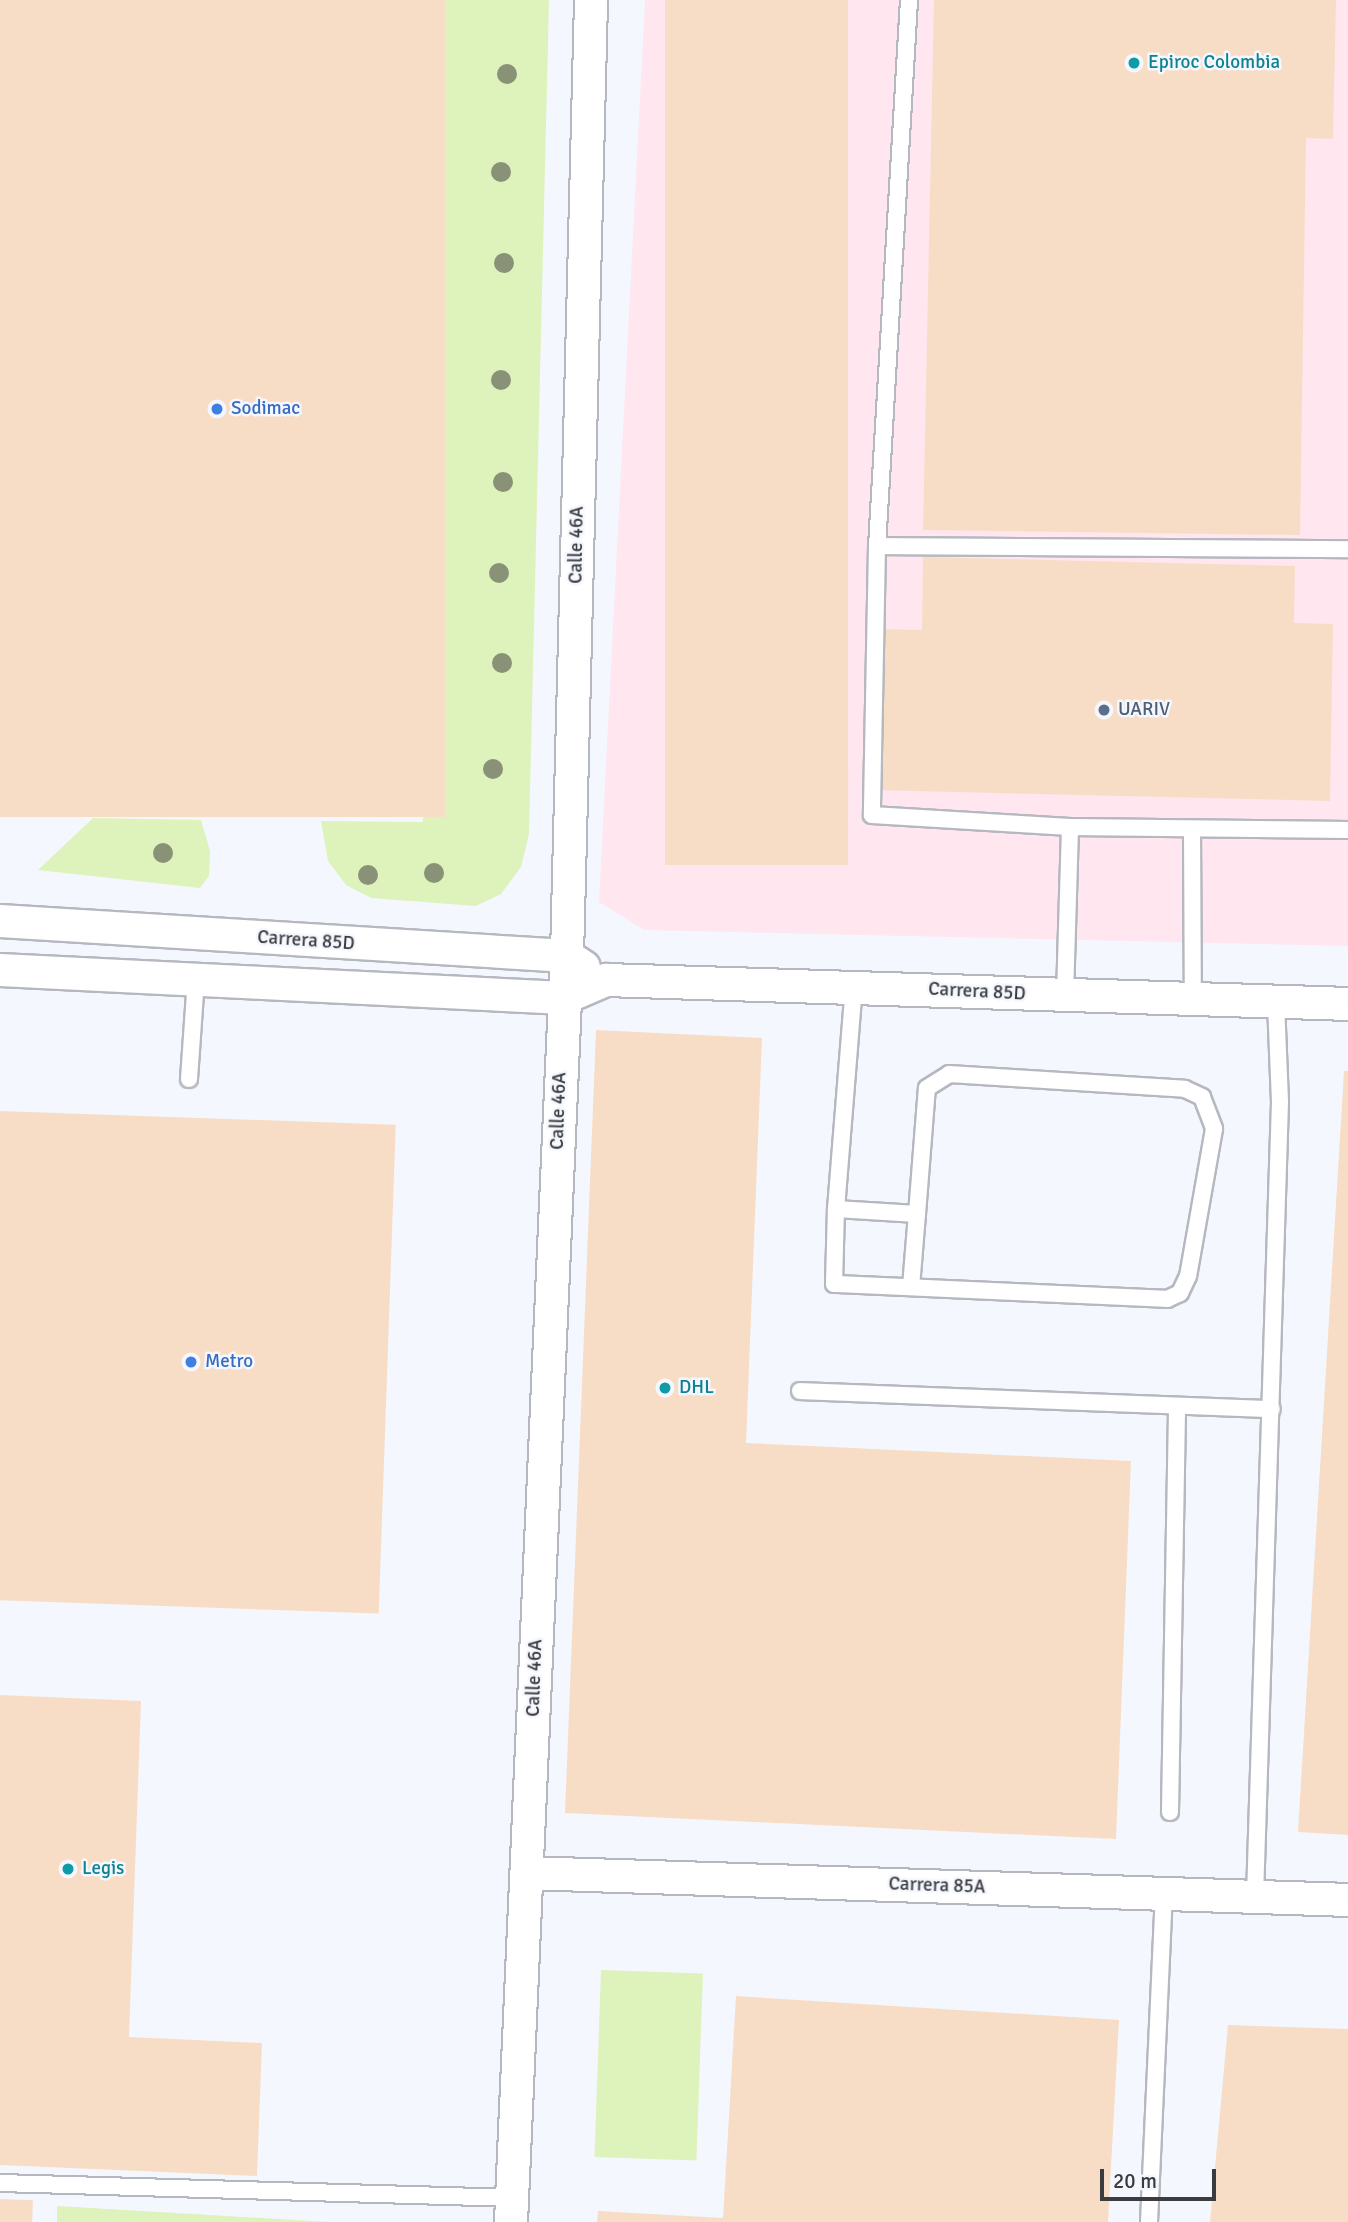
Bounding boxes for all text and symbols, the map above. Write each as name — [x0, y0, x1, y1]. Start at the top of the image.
place label: Epiroc Colombia — [1148, 52, 1280, 74]
marker: Epiroc Colombia — [1126, 55, 1142, 71]
place label: Sodimac — [231, 398, 300, 420]
marker: Sodimac — [209, 401, 225, 417]
street label: Calle 46A — [565, 506, 589, 584]
place label: UARIV — [1118, 699, 1170, 721]
marker: UARIV — [1096, 702, 1112, 718]
street label: Carrera 85D — [257, 926, 355, 956]
street label: Carrera 85D — [928, 978, 1026, 1006]
street label: Calle 46A — [546, 1072, 572, 1150]
place label: Metro — [205, 1351, 253, 1373]
marker: Metro — [183, 1354, 199, 1370]
place label: DHL — [679, 1377, 714, 1399]
marker: DHL — [657, 1380, 673, 1396]
street label: Calle 46A — [522, 1639, 548, 1717]
place label: Legis — [82, 1858, 124, 1880]
marker: Legis — [60, 1861, 76, 1877]
street label: Carrera 85A — [888, 1873, 986, 1899]
scale bar — [1103, 2156, 1218, 2200]
text: 20 m — [1113, 2168, 1157, 2194]

